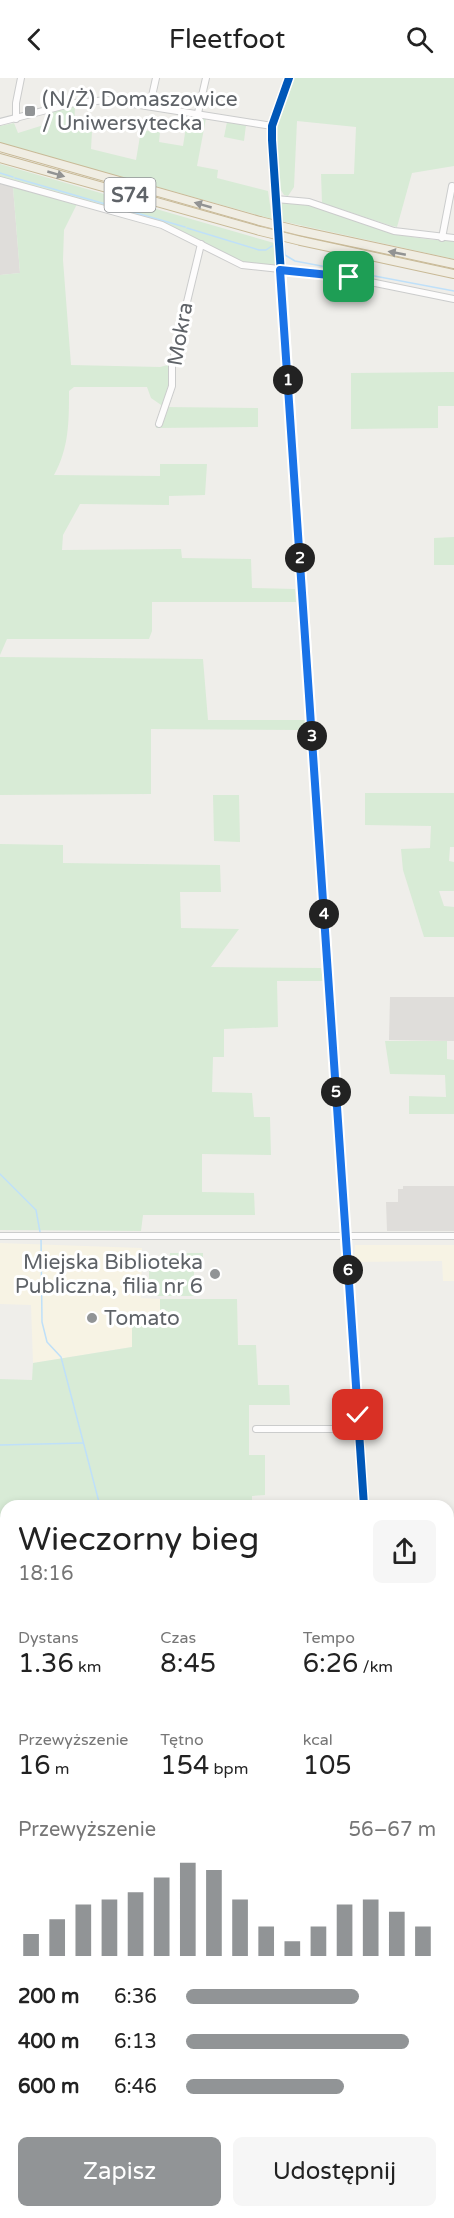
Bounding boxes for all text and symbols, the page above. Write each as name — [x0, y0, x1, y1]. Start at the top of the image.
icon: back — [18, 23, 51, 56]
text: Fleetfoot — [169, 23, 285, 56]
icon: search — [403, 23, 436, 56]
place label: (N/Ż) Domaszowice / Uniwersytecka — [42, 87, 238, 136]
marker: (N/Ż) Domaszowice / Uniwersytecka — [23, 104, 37, 118]
one-way arrow — [47, 169, 65, 179]
road number: S74 — [104, 178, 156, 212]
one-way arrow — [194, 200, 212, 209]
one-way arrow — [387, 248, 406, 257]
pin — [323, 251, 374, 302]
icon: arrive — [332, 260, 365, 293]
street label: Mokra — [163, 300, 198, 368]
pin: 1 — [273, 365, 303, 395]
text: 1 — [283, 370, 293, 390]
pin: 2 — [285, 543, 315, 573]
text: 2 — [295, 548, 305, 568]
pin: 3 — [297, 721, 327, 751]
text: 3 — [307, 726, 317, 746]
pin: 4 — [309, 899, 339, 929]
text: 4 — [319, 904, 329, 924]
pin: 5 — [321, 1077, 351, 1107]
text: 5 — [331, 1082, 341, 1102]
place label: Miejska Biblioteka Publiczna, filia nr 6 — [15, 1250, 203, 1299]
pin: 6 — [333, 1255, 363, 1285]
text: 6 — [343, 1260, 353, 1280]
marker: Miejska Biblioteka Publiczna, filia nr 6 — [208, 1267, 222, 1281]
place label: Tomato — [104, 1306, 180, 1331]
marker: Tomato — [85, 1311, 99, 1325]
pin — [332, 1389, 383, 1440]
icon: check — [341, 1398, 374, 1431]
text: Wieczorny bieg — [18, 1520, 259, 1559]
button: share — [373, 1520, 436, 1583]
text: 18:16 — [18, 1562, 73, 1586]
text: Dystans — [18, 1628, 79, 1648]
text: Czas — [160, 1628, 196, 1648]
text: Tempo — [303, 1628, 355, 1648]
text: 1.36 — [18, 1648, 74, 1679]
text: 8:45 — [160, 1648, 216, 1679]
text: 6:26 — [303, 1648, 358, 1679]
text: km — [74, 1657, 101, 1677]
text: /km — [358, 1657, 393, 1677]
text: Przewyższenie — [18, 1730, 128, 1750]
text: Tętno — [160, 1730, 204, 1750]
text: kcal — [303, 1730, 333, 1750]
text: 16 — [18, 1750, 51, 1781]
text: 154 — [160, 1750, 209, 1781]
text: 105 — [303, 1750, 352, 1781]
text: m — [51, 1759, 70, 1779]
text: bpm — [209, 1759, 248, 1779]
text: Przewyższenie — [18, 1818, 156, 1842]
text: 56–67 m — [349, 1818, 436, 1842]
text: 200 m — [18, 1985, 79, 2009]
text: 6:36 — [114, 1985, 157, 2009]
text: 400 m — [18, 2030, 79, 2054]
text: 6:13 — [114, 2030, 157, 2054]
text: 600 m — [18, 2075, 79, 2099]
text: 6:46 — [114, 2075, 157, 2099]
button: Zapisz — [18, 2137, 221, 2206]
button: Udostępnij — [233, 2137, 436, 2206]

